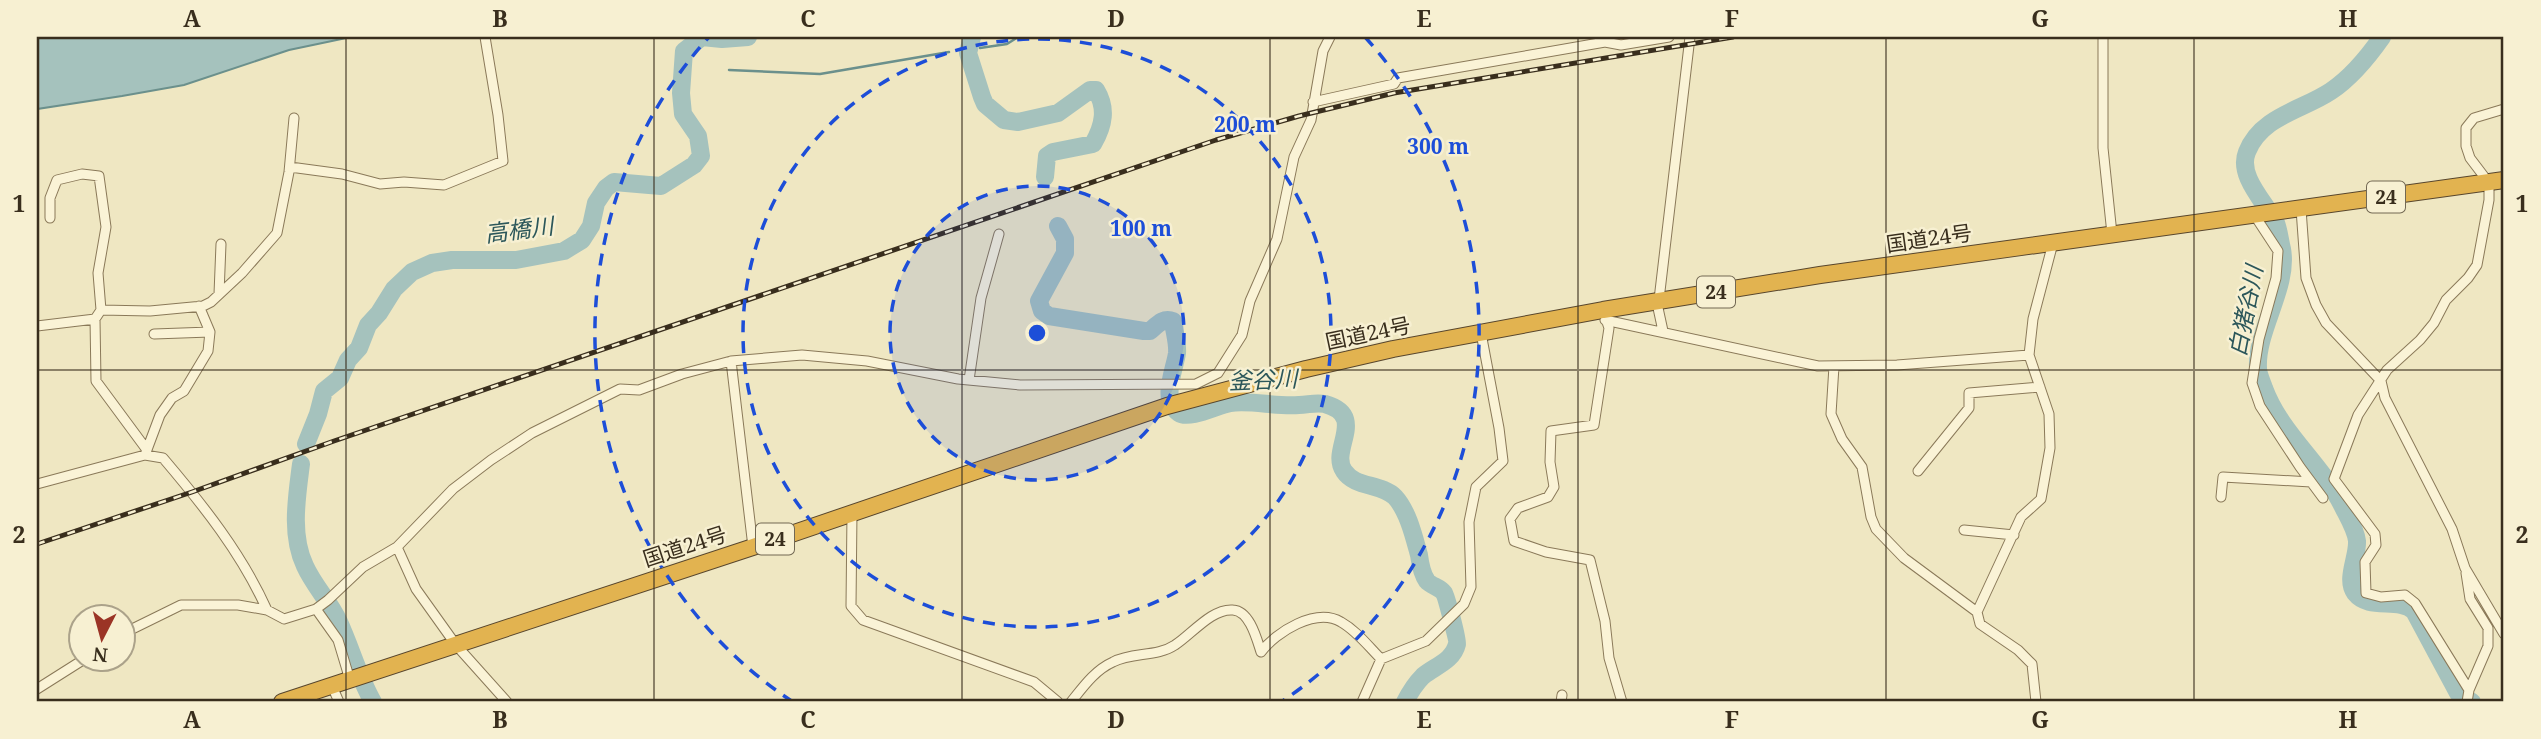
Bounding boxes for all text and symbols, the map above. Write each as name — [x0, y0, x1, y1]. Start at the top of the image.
text: A — [183, 2, 201, 34]
text: B — [492, 2, 508, 34]
text: C — [800, 2, 816, 34]
text: D — [1107, 2, 1125, 34]
text: E — [1416, 2, 1432, 34]
text: F — [1725, 2, 1739, 34]
text: G — [2031, 2, 2049, 34]
text: H — [2339, 2, 2358, 34]
text: 200 m — [1214, 110, 1276, 138]
text: 300 m — [1407, 132, 1469, 160]
road number: 24 — [2367, 182, 2405, 212]
text: 1 — [13, 187, 26, 219]
text: 1 — [2516, 187, 2529, 219]
water label: 高橋川 — [483, 209, 558, 249]
text: 100 m — [1110, 214, 1172, 242]
street label: 国道24号 — [1884, 218, 1974, 258]
water label: 白猪谷川 — [2221, 260, 2270, 359]
road number: 24 — [1697, 276, 1735, 308]
street label: 国道24号 — [1323, 310, 1413, 356]
centre of rings — [1025, 321, 1049, 345]
water label: 釜谷川 — [1228, 362, 1301, 396]
text: 2 — [13, 518, 26, 550]
text: 2 — [2516, 518, 2529, 550]
street label: 国道24号 — [639, 519, 730, 573]
road number: 24 — [756, 524, 794, 554]
north arrow — [66, 602, 136, 672]
text: N — [91, 641, 109, 669]
text: A — [183, 703, 201, 735]
text: B — [492, 703, 508, 735]
text: C — [800, 703, 816, 735]
text: D — [1107, 703, 1125, 735]
text: E — [1416, 703, 1432, 735]
text: F — [1725, 703, 1739, 735]
text: G — [2031, 703, 2049, 735]
text: H — [2339, 703, 2358, 735]

